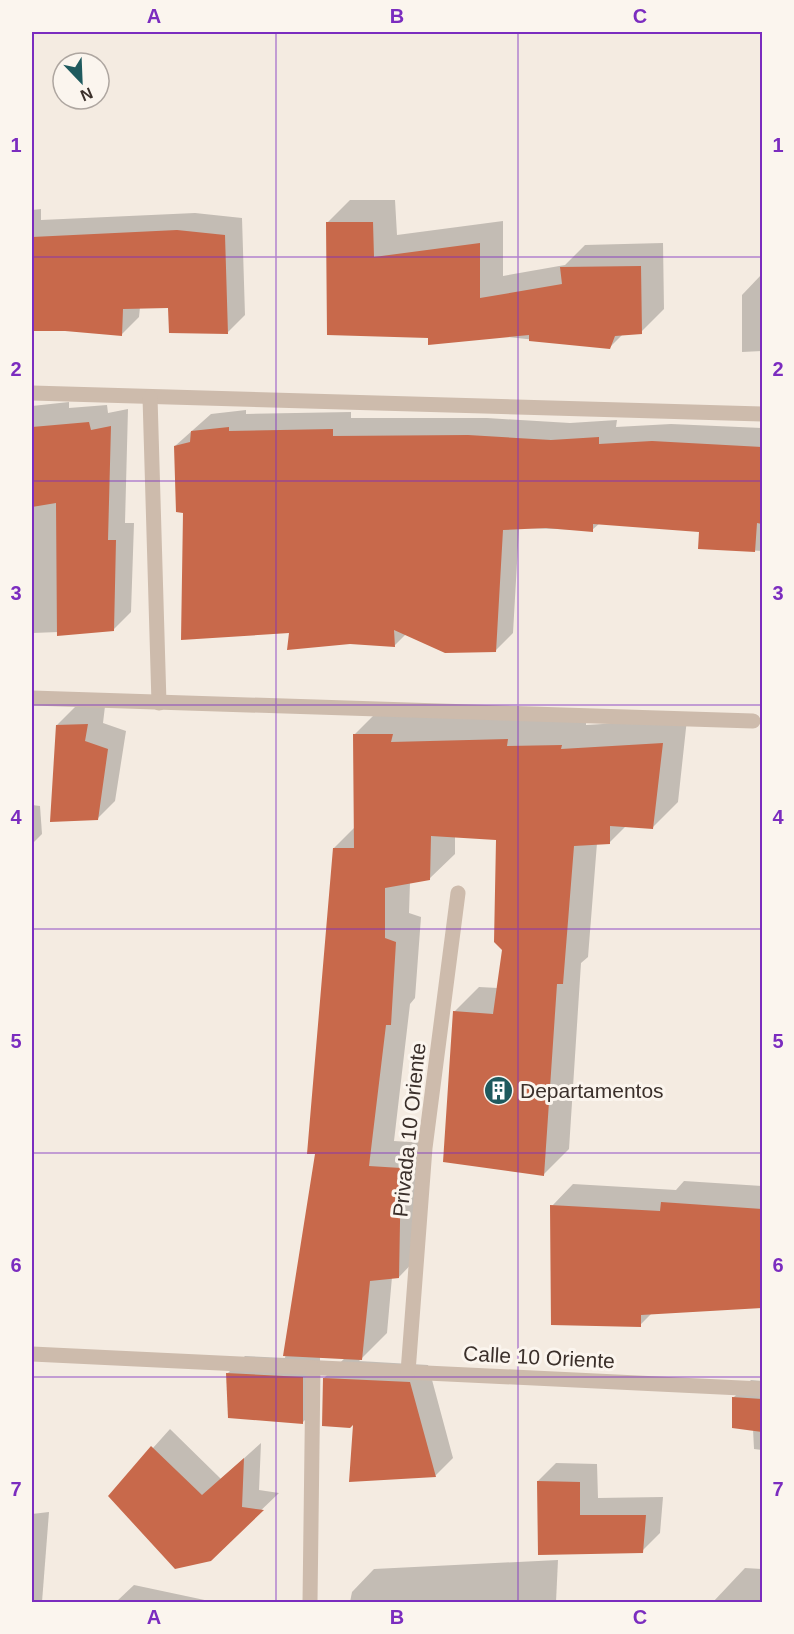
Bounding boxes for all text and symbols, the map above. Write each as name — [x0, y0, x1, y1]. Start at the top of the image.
text: A — [147, 5, 161, 27]
text: B — [390, 5, 404, 27]
text: C — [633, 5, 647, 27]
north arrow — [51, 51, 111, 111]
text: N — [78, 84, 95, 104]
text: 1 — [10, 134, 22, 156]
text: 1 — [772, 134, 784, 156]
text: 2 — [10, 358, 22, 380]
text: 2 — [772, 358, 784, 380]
text: 3 — [10, 582, 22, 604]
text: 3 — [772, 582, 784, 604]
text: 4 — [10, 806, 22, 828]
text: 4 — [772, 806, 784, 828]
text: 5 — [10, 1030, 22, 1052]
text: 5 — [772, 1030, 784, 1052]
street label: Privada 10 Oriente — [388, 1042, 430, 1218]
building icon: Departamentos — [483, 1074, 515, 1106]
place label: Departamentos — [520, 1079, 664, 1102]
text: 6 — [10, 1254, 22, 1276]
text: 6 — [772, 1254, 784, 1276]
street label: Calle 10 Oriente — [463, 1342, 615, 1372]
text: 7 — [10, 1478, 22, 1500]
text: 7 — [772, 1478, 784, 1500]
text: A — [147, 1606, 161, 1628]
text: B — [390, 1606, 404, 1628]
text: C — [633, 1606, 647, 1628]

